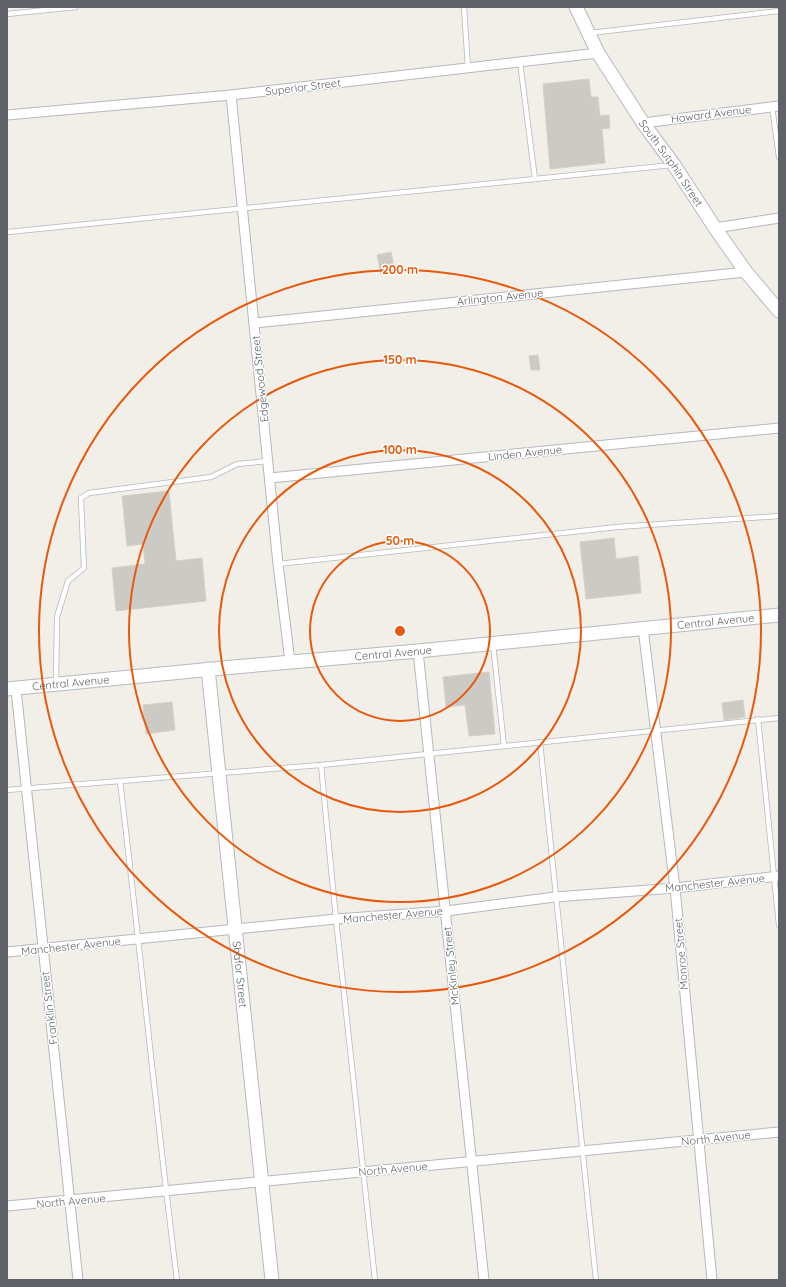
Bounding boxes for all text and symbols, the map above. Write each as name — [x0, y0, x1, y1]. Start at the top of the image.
street label: Superior Street — [264, 75, 342, 99]
street label: Howard Avenue — [670, 102, 752, 126]
street label: South Sutphin Street — [636, 117, 706, 209]
text: 200 m — [382, 262, 418, 277]
street label: Arlington Avenue — [456, 286, 544, 308]
street label: Edgewood Street — [248, 335, 272, 423]
text: 150 m — [383, 352, 417, 367]
text: 100 m — [383, 442, 417, 457]
street label: Linden Avenue — [487, 442, 563, 464]
text: 50 m — [386, 533, 414, 548]
street label: Central Avenue — [677, 610, 755, 632]
centre of rings — [393, 624, 407, 638]
street label: Central Avenue — [354, 643, 433, 663]
street label: Central Avenue — [31, 672, 110, 694]
street label: Manchester Avenue — [664, 871, 766, 895]
street label: Manchester Avenue — [342, 904, 444, 926]
street label: Monroe Street — [671, 917, 691, 990]
street label: McKinley Street — [440, 926, 462, 1006]
street label: Manchester Avenue — [20, 934, 122, 958]
street label: Shafor Street — [230, 940, 250, 1008]
street label: Franklin Street — [38, 970, 60, 1045]
street label: North Avenue — [681, 1127, 751, 1149]
street label: North Avenue — [358, 1159, 428, 1179]
street label: North Avenue — [36, 1191, 106, 1211]

